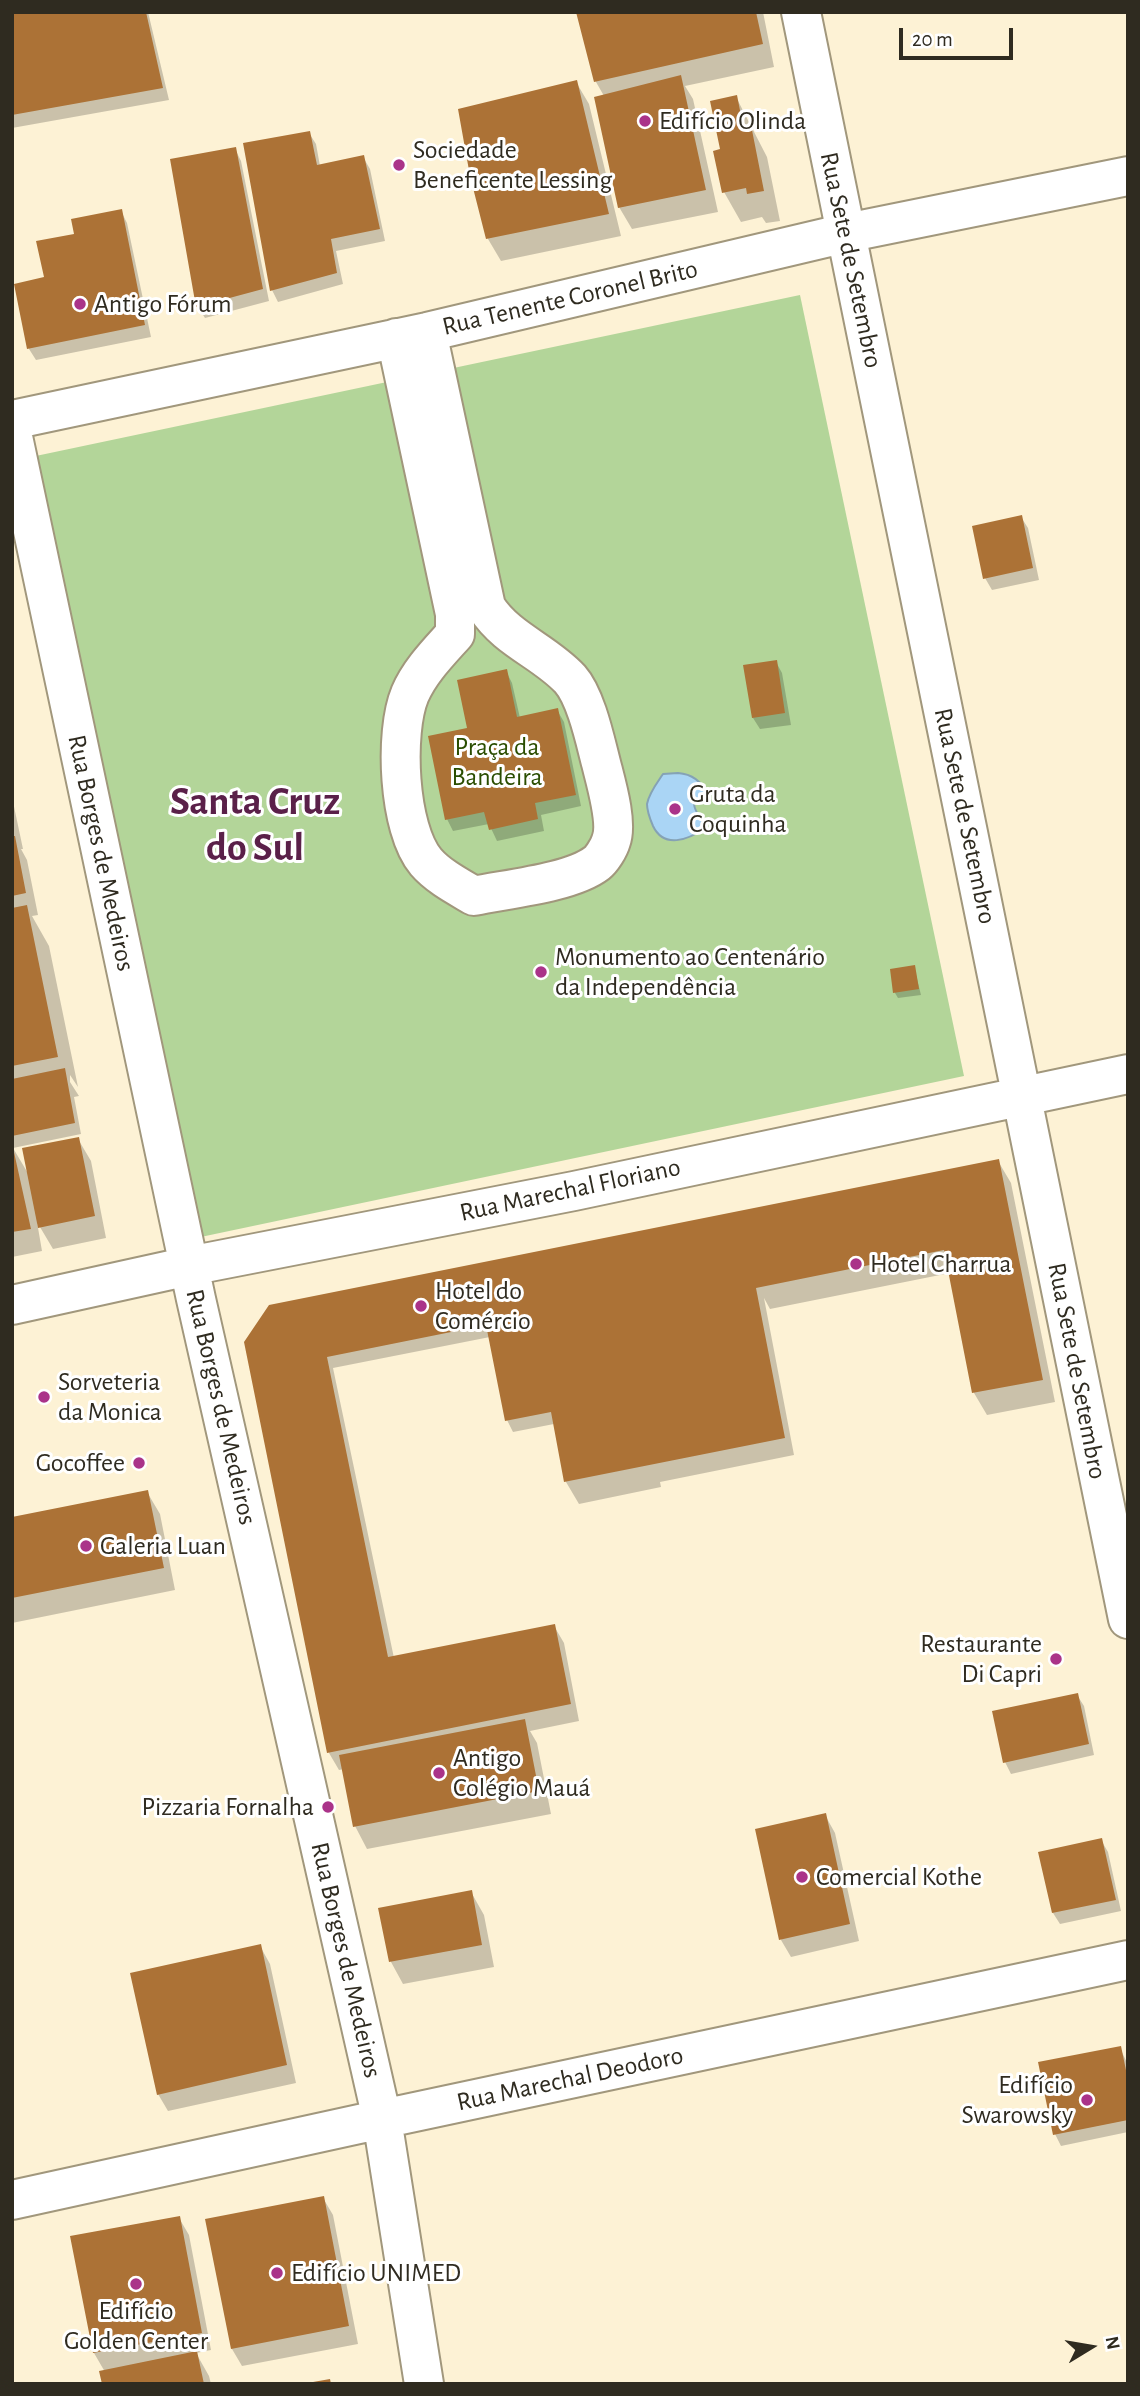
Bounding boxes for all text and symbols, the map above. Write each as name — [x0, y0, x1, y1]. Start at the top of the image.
scale bar — [902, 14, 1016, 58]
text: 20 m — [912, 29, 953, 50]
place label: Edifício Olinda — [659, 105, 806, 137]
marker: Edifício Olinda — [637, 113, 653, 129]
place label: Sociedade Beneficente Lessing — [413, 134, 612, 196]
street label: Rua Sete de Setembro — [813, 149, 889, 371]
marker: Sociedade Beneficente Lessing — [391, 157, 407, 173]
street label: Rua Tenente Coronel Brito — [439, 253, 701, 343]
place label: Antigo Fórum — [94, 288, 232, 320]
marker: Antigo Fórum — [72, 296, 88, 312]
street label: Rua Sete de Setembro — [927, 705, 1003, 927]
park label: Praça da Bandeira — [451, 731, 543, 792]
street label: Rua Borges de Medeiros — [61, 732, 141, 974]
district label: Santa Cruz do Sul — [170, 778, 340, 872]
place label: Gruta da Coquinha — [689, 778, 787, 840]
marker: Gruta da Coquinha — [667, 801, 683, 817]
place label: Monumento ao Centenário da Independência — [555, 941, 825, 1002]
marker: Monumento ao Centenário da Independência — [533, 964, 549, 980]
street label: Rua Marechal Floriano — [457, 1151, 683, 1229]
place label: Hotel Charrua — [870, 1248, 1012, 1280]
marker: Hotel Charrua — [848, 1256, 864, 1272]
street label: Rua Sete de Setembro — [1041, 1260, 1113, 1482]
place label: Hotel do Comércio — [435, 1275, 531, 1336]
street label: Rua Borges de Medeiros — [179, 1286, 263, 1528]
marker: Hotel do Comércio — [413, 1298, 429, 1314]
place label: Sorveteria da Monica — [58, 1366, 162, 1428]
marker: Sorveteria da Monica — [36, 1389, 52, 1405]
place label: Gocoffee — [36, 1447, 125, 1479]
marker: Gocoffee — [131, 1455, 147, 1471]
place label: Galeria Luan — [100, 1530, 226, 1562]
marker: Galeria Luan — [78, 1538, 94, 1554]
place label: Restaurante Di Capri — [920, 1628, 1042, 1690]
marker: Restaurante Di Capri — [1048, 1651, 1064, 1667]
place label: Antigo Colégio Mauá — [453, 1742, 590, 1803]
marker: Antigo Colégio Mauá — [431, 1765, 447, 1781]
place label: Pizzaria Fornalha — [141, 1791, 314, 1823]
marker: Pizzaria Fornalha — [320, 1799, 336, 1815]
street label: Rua Borges de Medeiros — [304, 1839, 388, 2081]
place label: Comercial Kothe — [816, 1861, 982, 1893]
marker: Comercial Kothe — [794, 1869, 810, 1885]
street label: Rua Marechal Deodoro — [454, 2040, 686, 2118]
place label: Edifício Swarowsky — [962, 2069, 1073, 2130]
marker: Edifício Swarowsky — [1079, 2092, 1095, 2108]
place label: Edifício UNIMED — [291, 2257, 461, 2289]
marker: Edifício UNIMED — [269, 2265, 285, 2281]
marker: Edifício Golden Center — [128, 2276, 144, 2292]
place label: Edifício Golden Center — [64, 2295, 208, 2356]
north arrow — [1056, 2312, 1126, 2382]
text: N — [1102, 2335, 1123, 2351]

